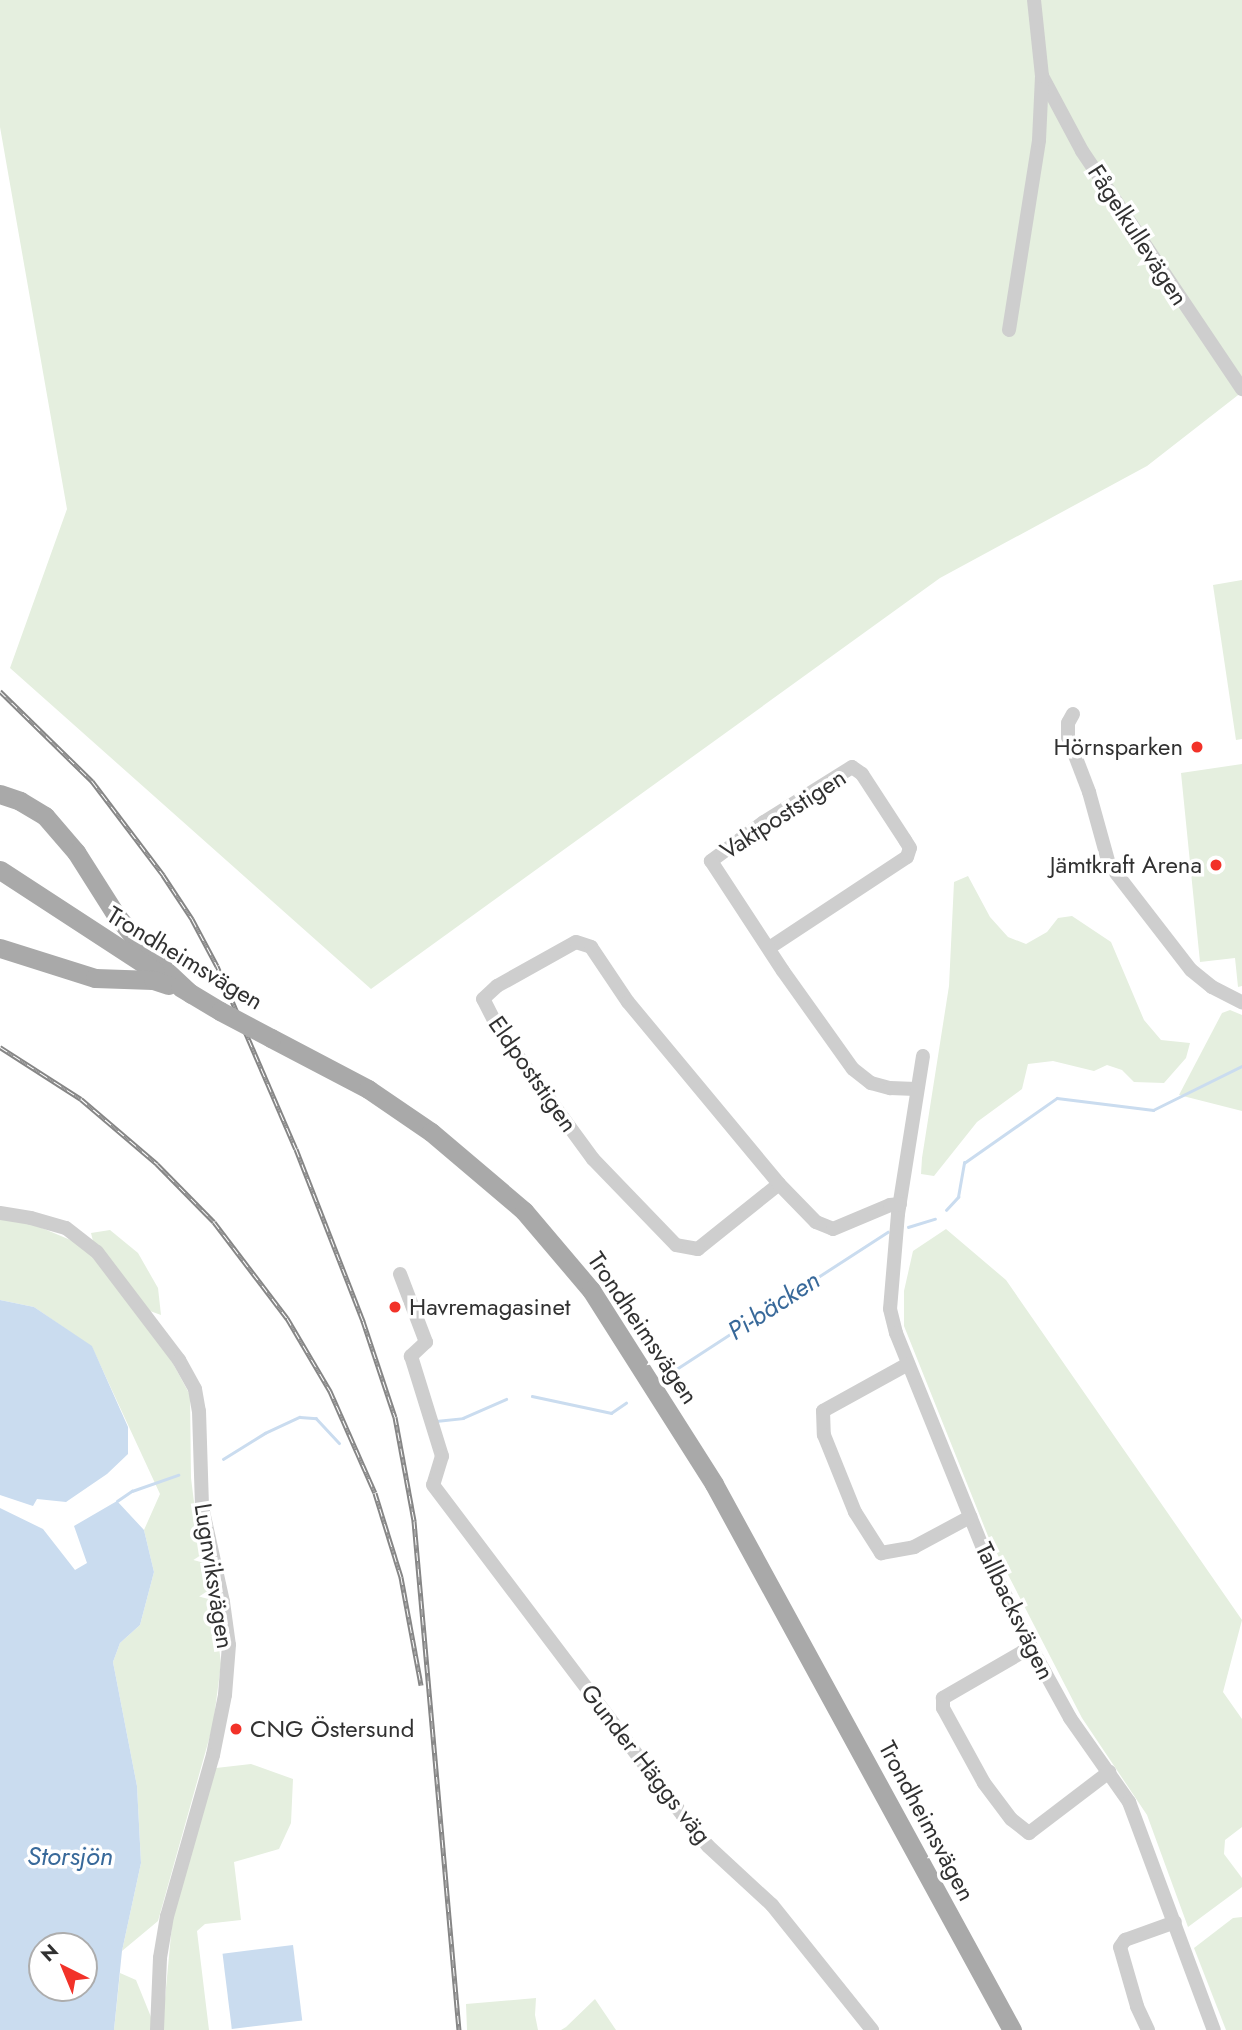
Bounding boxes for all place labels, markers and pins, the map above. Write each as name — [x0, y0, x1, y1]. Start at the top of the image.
place label: Hörnsparken — [1054, 733, 1183, 761]
marker: Hörnsparken — [1189, 739, 1205, 755]
place label: Jämtkraft Arena — [1050, 851, 1202, 879]
marker: Jämtkraft Arena — [1208, 857, 1224, 873]
place label: Havremagasinet — [409, 1293, 570, 1321]
marker: Havremagasinet — [387, 1299, 403, 1315]
place label: CNG Östersund — [250, 1715, 414, 1743]
marker: CNG Östersund — [228, 1721, 244, 1737]

